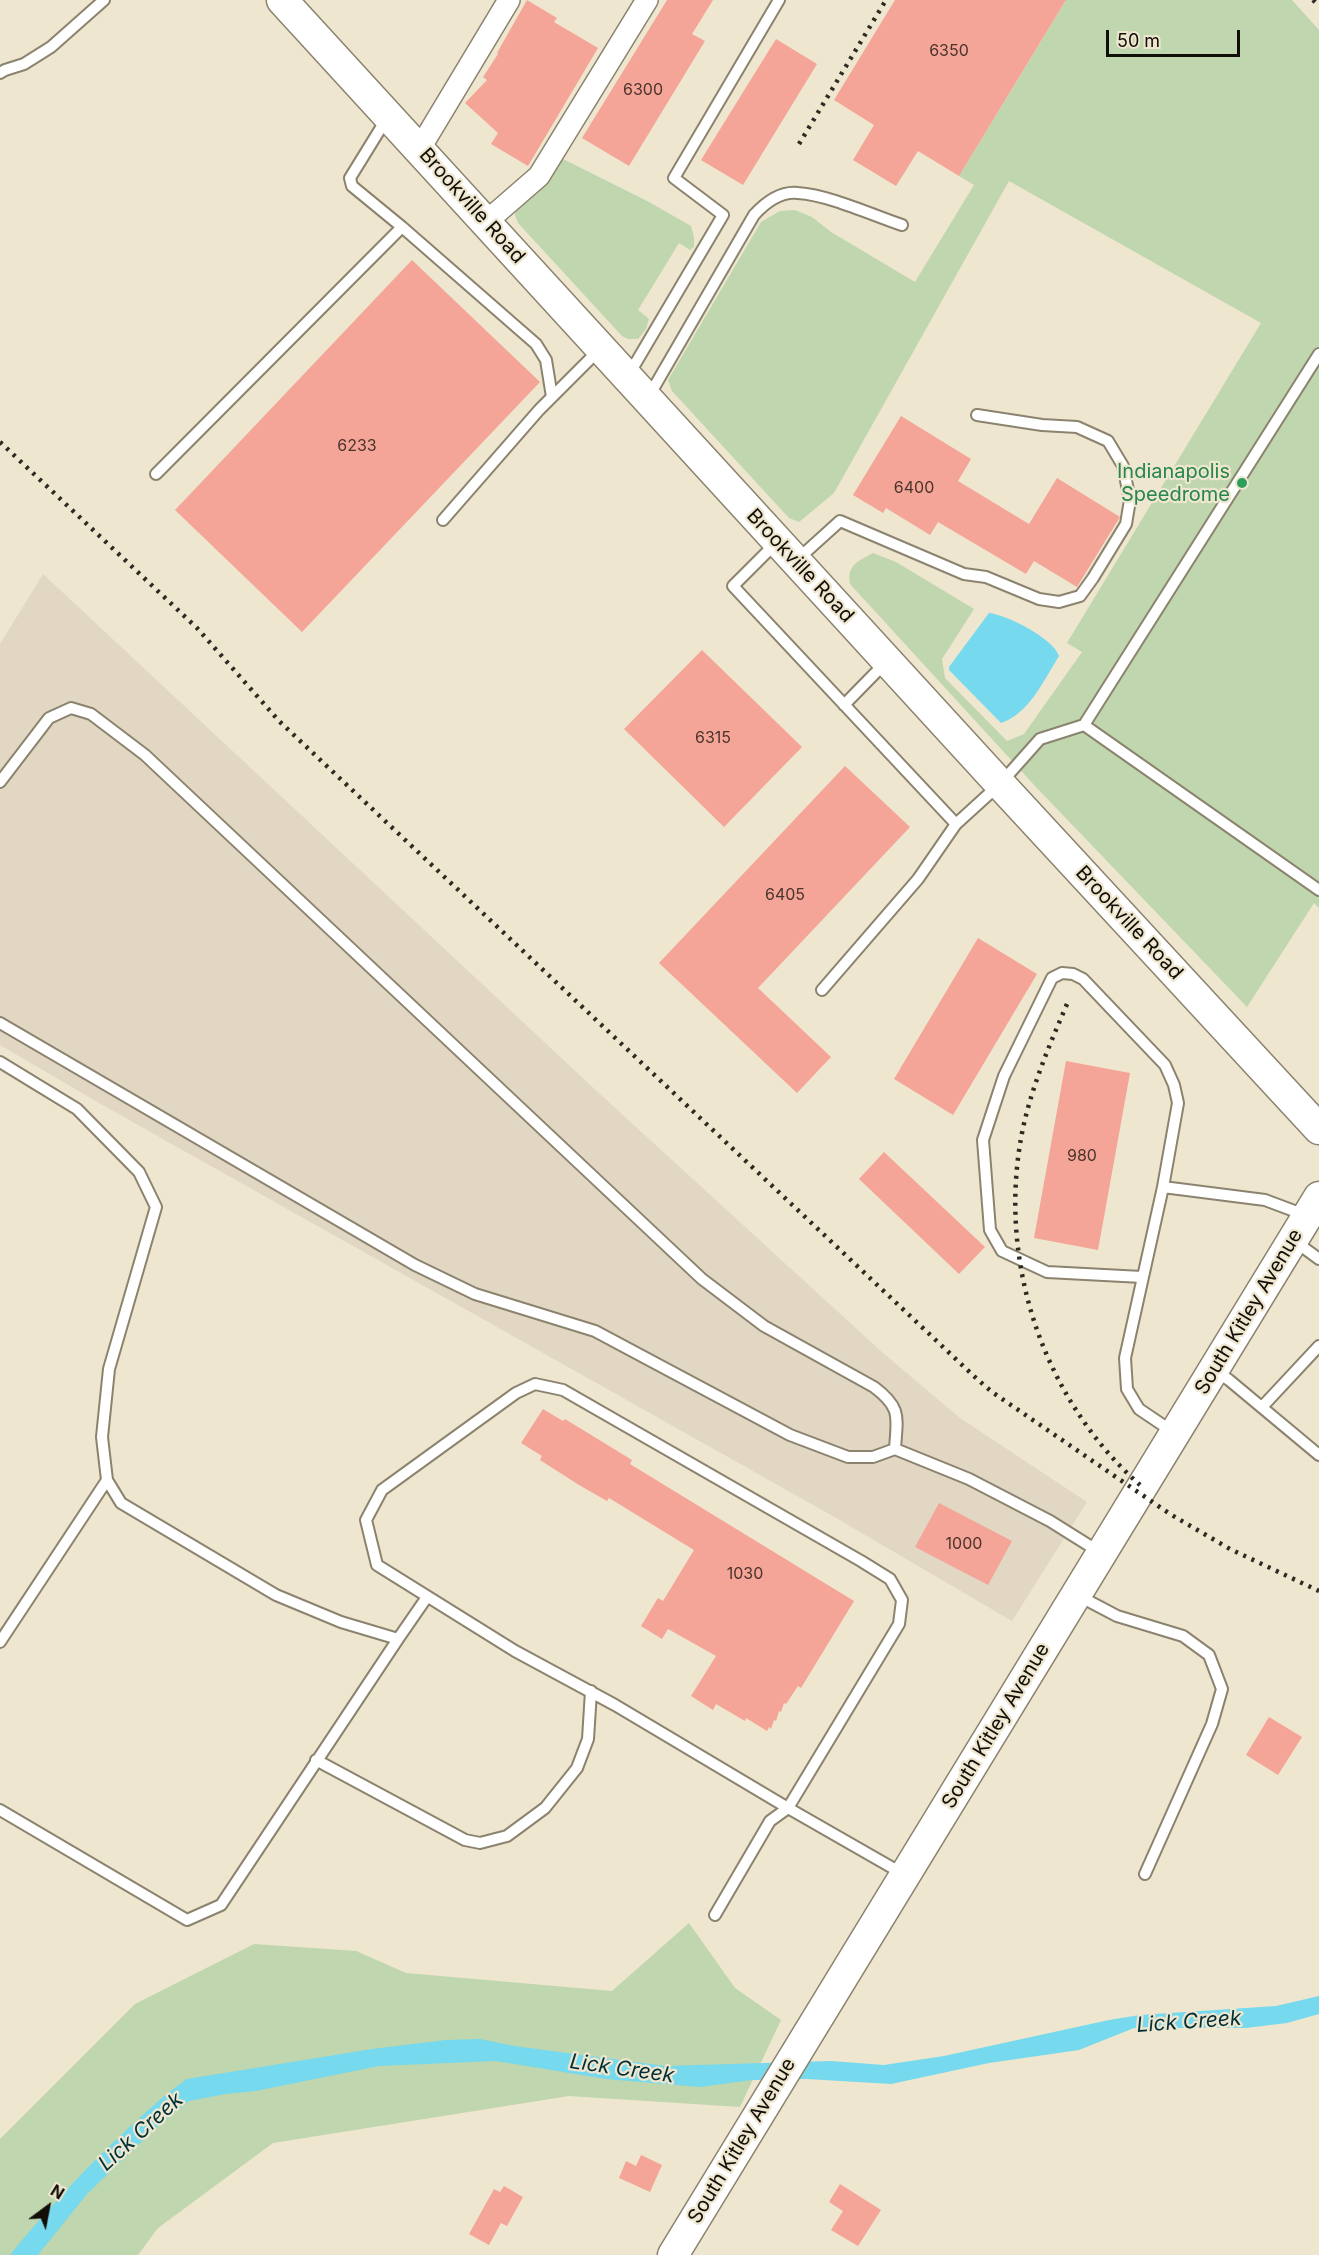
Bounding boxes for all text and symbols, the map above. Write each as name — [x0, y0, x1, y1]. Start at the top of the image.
scale bar — [1109, 18, 1242, 56]
text: 50 m — [1117, 30, 1160, 51]
house number: 6350 — [929, 41, 969, 61]
house number: 6300 — [623, 80, 663, 100]
street label: Brookville Road — [414, 144, 530, 268]
house number: 6233 — [337, 436, 377, 456]
place label: Indianapolis Speedrome — [1117, 460, 1230, 507]
marker: Indianapolis Speedrome — [1235, 476, 1249, 490]
house number: 6400 — [894, 478, 934, 498]
street label: Brookville Road — [741, 504, 859, 628]
house number: 6315 — [695, 728, 731, 748]
street label: Brookville Road — [1070, 861, 1188, 985]
house number: 6405 — [765, 885, 805, 905]
house number: 980 — [1067, 1146, 1097, 1166]
street label: South Kitley Avenue — [1190, 1225, 1308, 1399]
house number: 1000 — [946, 1534, 982, 1554]
house number: 1030 — [727, 1564, 763, 1584]
street label: South Kitley Avenue — [937, 1639, 1055, 1813]
water label: Lick Creek — [1136, 2006, 1242, 2038]
water label: Lick Creek — [568, 2049, 676, 2089]
street label: South Kitley Avenue — [683, 2054, 801, 2228]
water label: Lick Creek — [94, 2087, 188, 2177]
north arrow — [18, 2177, 78, 2237]
text: N — [47, 2180, 68, 2203]

